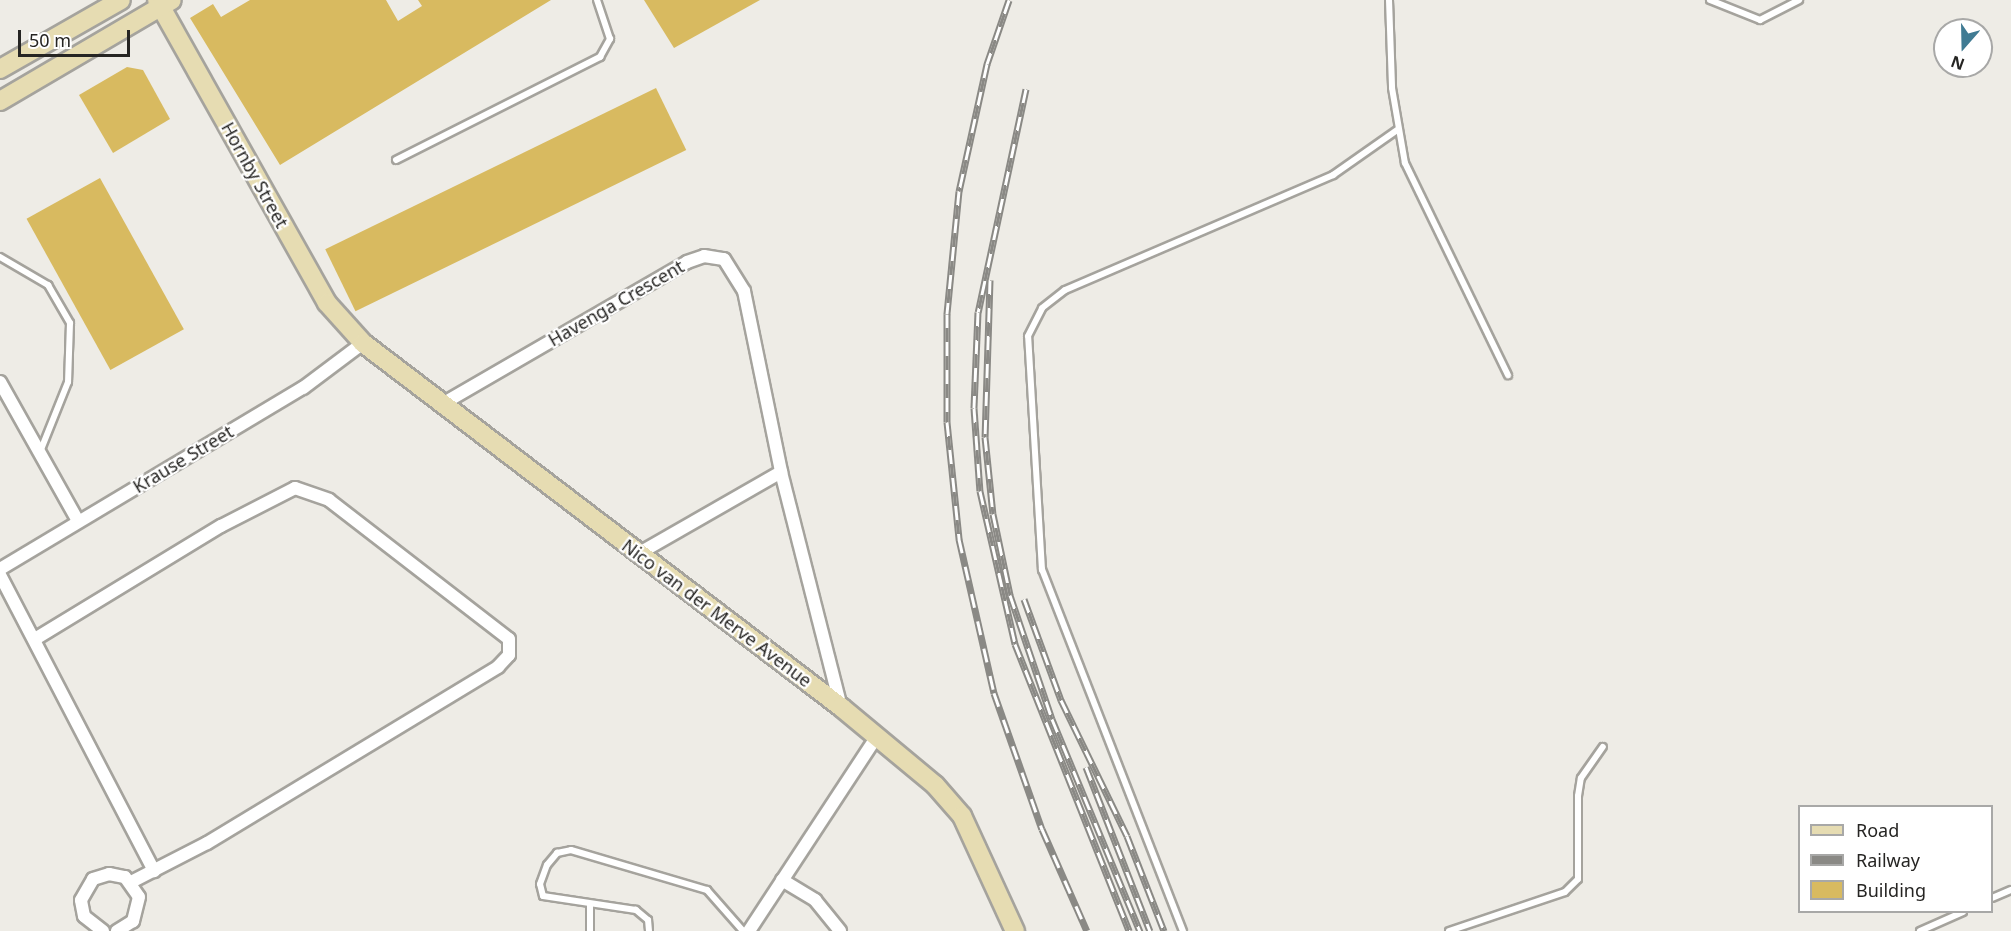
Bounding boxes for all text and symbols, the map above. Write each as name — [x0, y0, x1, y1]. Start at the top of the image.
scale bar — [21, 18, 134, 56]
north arrow — [1933, 18, 1993, 78]
text: 50 m — [29, 28, 71, 52]
text: N — [1948, 50, 1967, 76]
street label: Hornby Street — [217, 118, 293, 232]
street label: Havenga Crescent — [544, 255, 688, 351]
street label: Krause Street — [129, 421, 237, 497]
street label: Nico van der Merve Avenue — [618, 535, 816, 691]
legend — [1798, 805, 1993, 913]
text: Road — [1856, 818, 1899, 842]
text: Railway — [1856, 848, 1920, 872]
text: Building — [1856, 878, 1926, 902]

